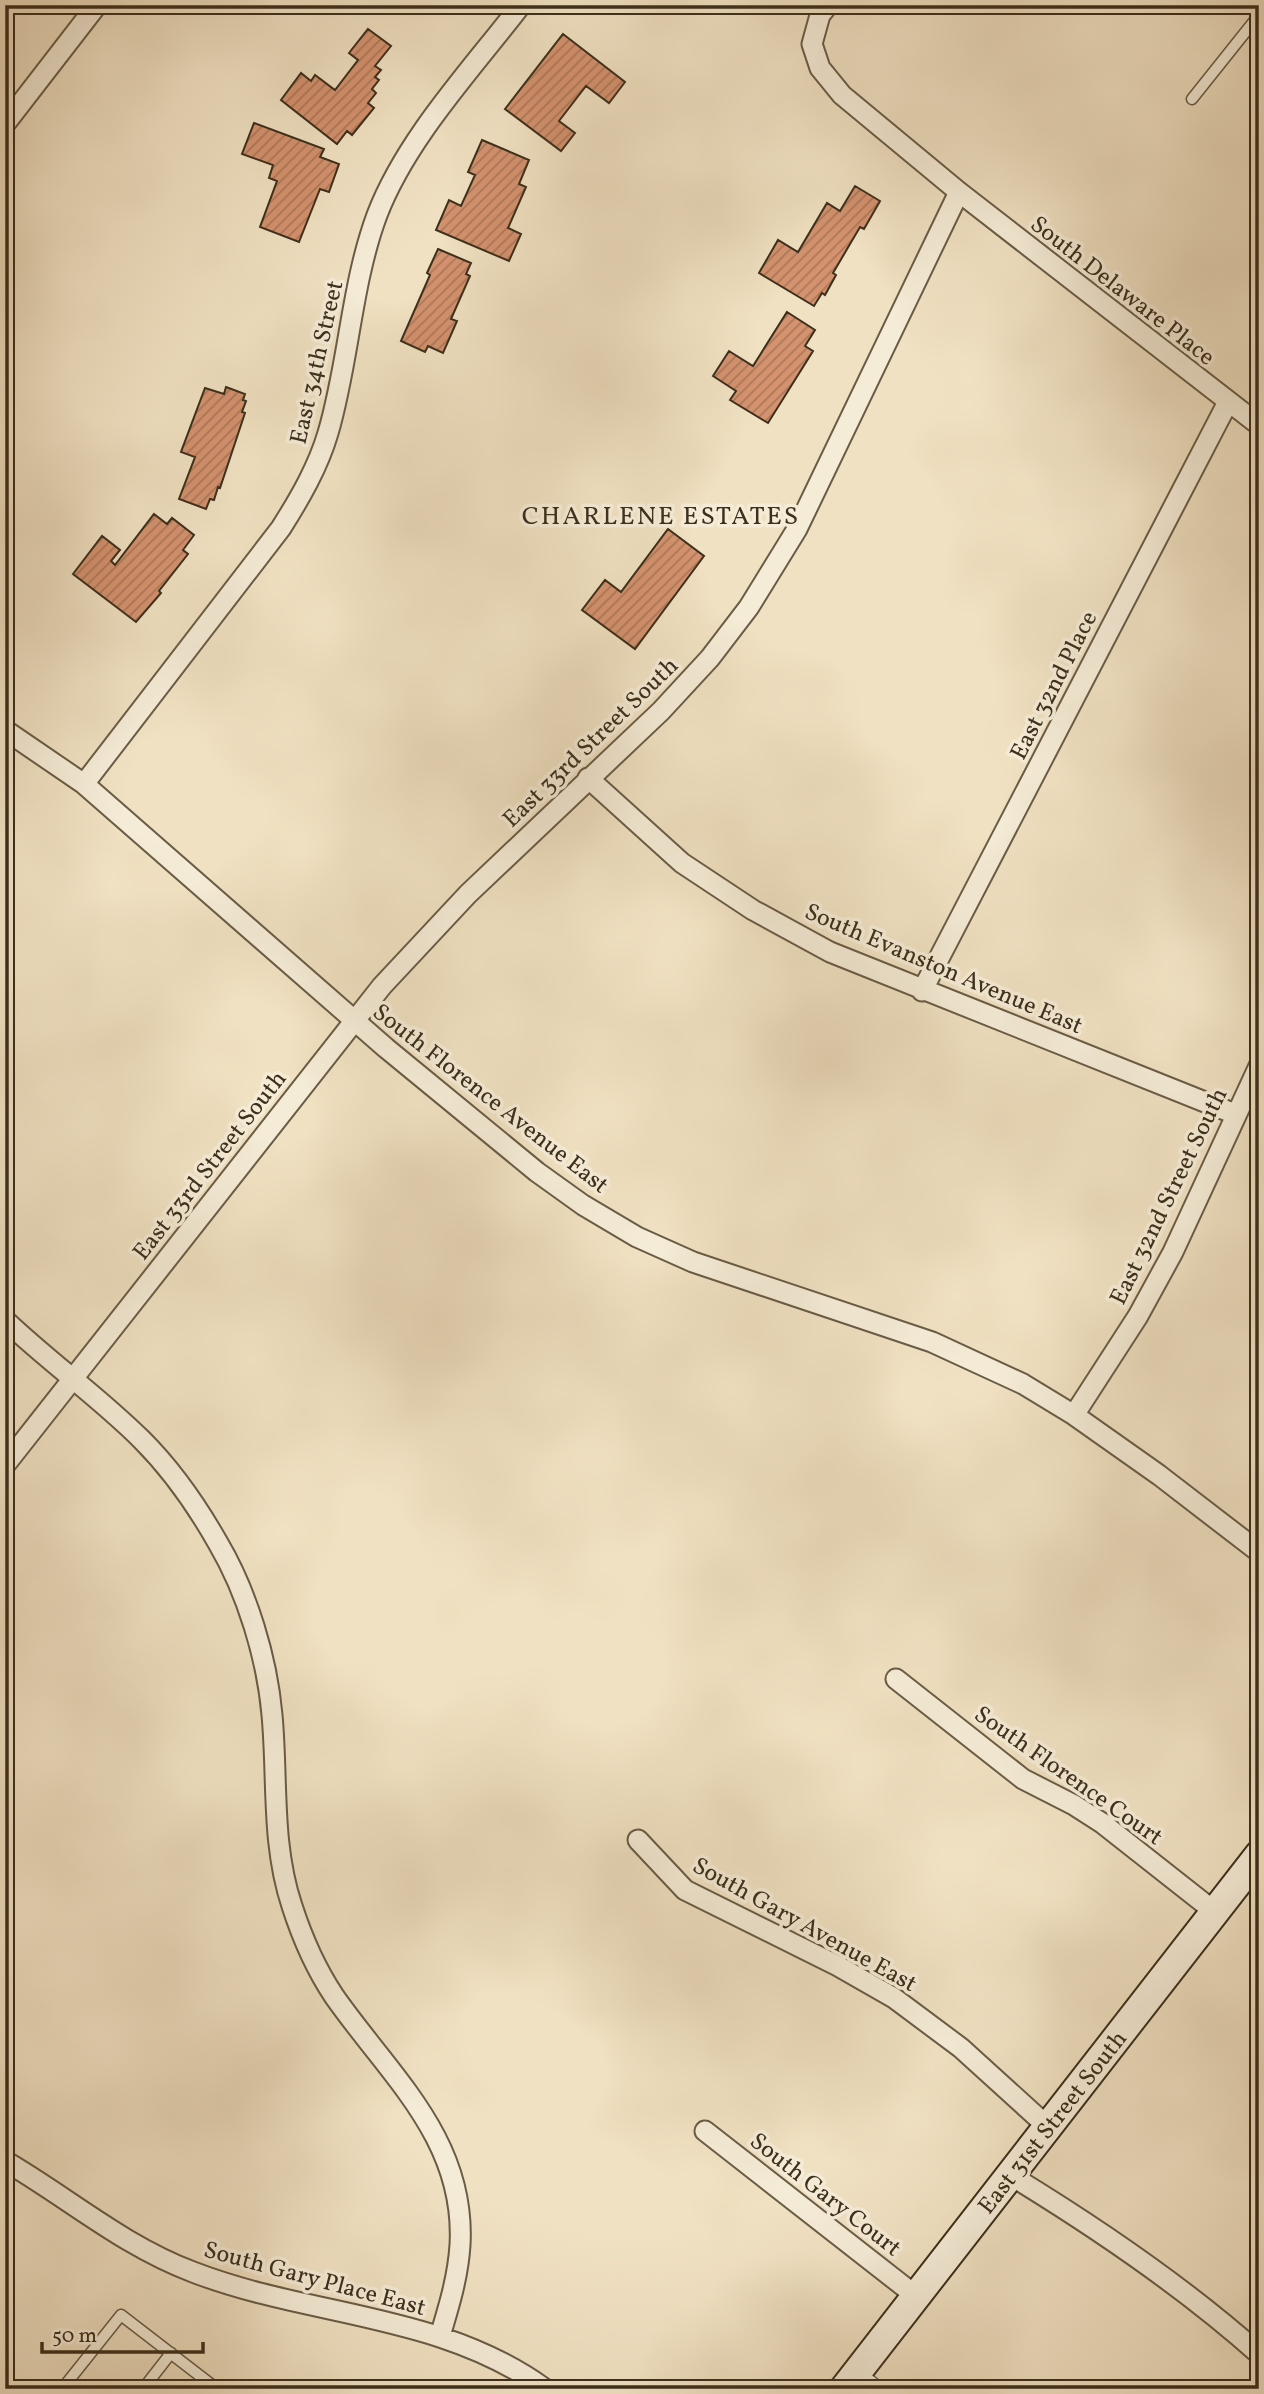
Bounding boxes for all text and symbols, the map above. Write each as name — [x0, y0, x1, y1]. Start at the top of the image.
street label: South Delaware Place — [1022, 209, 1221, 375]
street label: East 34th Street — [283, 277, 353, 448]
district label: CHARLENE ESTATES — [522, 499, 800, 535]
street label: East 32nd Place — [1003, 606, 1107, 766]
street label: East 33rd Street South — [496, 650, 687, 836]
street label: South Evanston Avenue East — [799, 896, 1088, 1044]
street label: South Florence Avenue East — [364, 996, 615, 1203]
street label: East 33rd Street South — [126, 1064, 296, 1268]
street label: East 32nd Street South — [1102, 1083, 1237, 1311]
street label: South Florence Court — [967, 1699, 1169, 1855]
street label: South Gary Avenue East — [686, 1850, 923, 2002]
street label: East 31st Street South — [971, 2024, 1136, 2222]
street label: South Gary Court — [742, 2125, 908, 2266]
street label: South Gary Place East — [200, 2234, 429, 2326]
scale bar — [42, 2310, 203, 2354]
text: 50 m — [52, 2322, 97, 2351]

